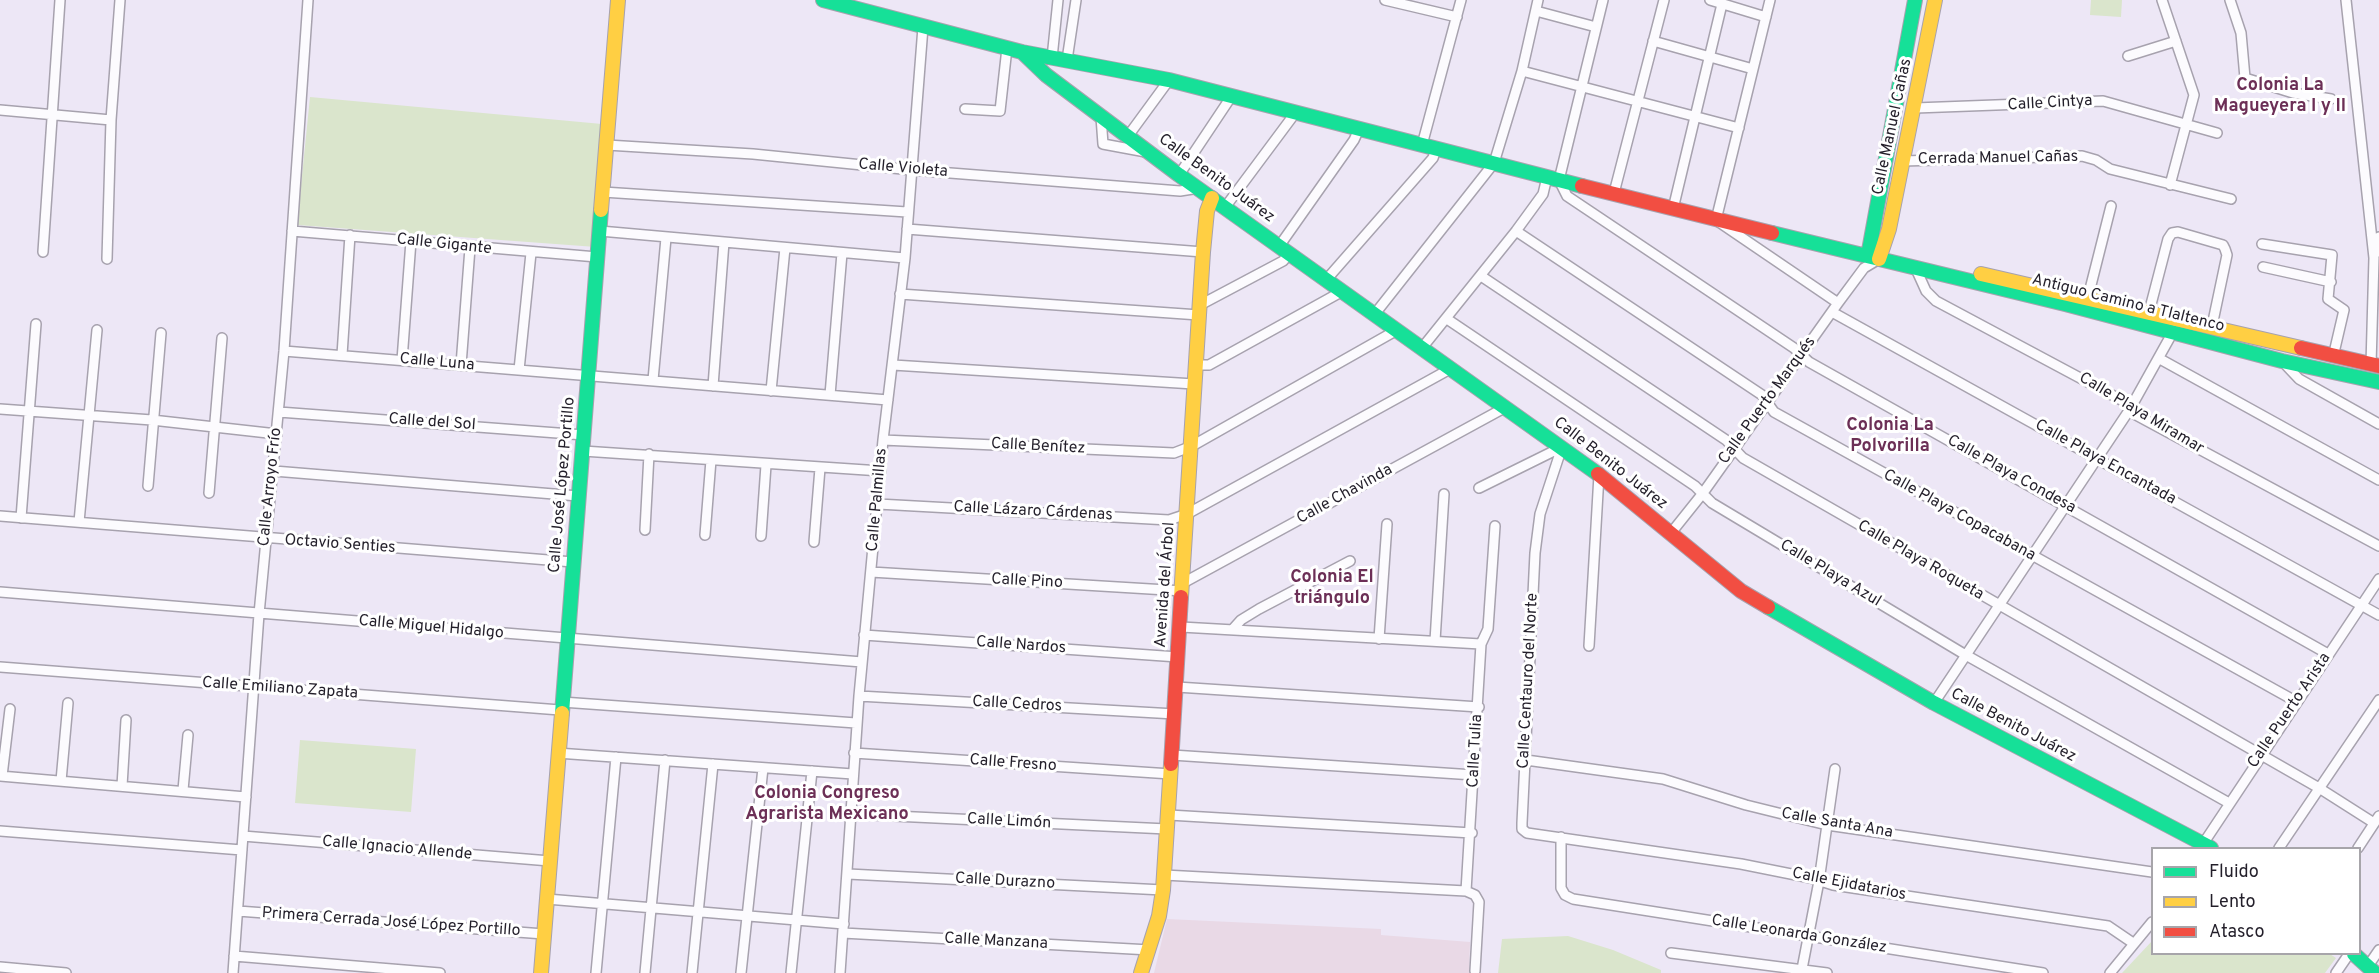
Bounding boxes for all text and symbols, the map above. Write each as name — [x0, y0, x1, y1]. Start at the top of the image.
street label: Calle Manuel Cañas — [1869, 57, 1917, 197]
district label: Colonia La Magueyera I y II — [2214, 75, 2346, 118]
street label: Calle Cintya — [2007, 92, 2093, 116]
street label: Calle Benito Juárez — [1154, 130, 1278, 228]
street label: Cerrada Manuel Cañas — [1918, 148, 2078, 170]
street label: Calle Violeta — [857, 156, 949, 182]
street label: Calle Gigante — [395, 230, 493, 260]
street label: Antiguo Camino a Tlaltenco — [2030, 271, 2226, 337]
street label: Calle Puerto Marqués — [1715, 333, 1821, 469]
street label: Calle Luna — [399, 350, 475, 376]
street label: Calle Playa Miramar — [2075, 369, 2207, 459]
street label: Calle José López Portillo — [546, 396, 580, 574]
street label: Calle del Sol — [388, 410, 476, 436]
street label: Calle Benito Juárez — [1549, 414, 1671, 514]
district label: Colonia La Polvorilla — [1846, 415, 1934, 458]
street label: Calle Playa Encantada — [2031, 416, 2179, 510]
street label: Calle Arroyo Frío — [255, 427, 287, 547]
street label: Calle Playa Condesa — [1943, 432, 2079, 518]
street label: Calle Benítez — [990, 435, 1086, 459]
street label: Calle Palmillas — [864, 447, 892, 553]
street label: Calle Chavinda — [1294, 461, 1396, 529]
street label: Calle Playa Copacabana — [1879, 466, 2039, 566]
street label: Calle Lázaro Cárdenas — [953, 498, 1113, 526]
street label: Calle Playa Roqueta — [1853, 517, 1987, 605]
street label: Avenida del Árbol — [1152, 521, 1180, 649]
street label: Octavio Senties — [284, 532, 396, 558]
street label: Calle Playa Azul — [1776, 536, 1884, 612]
district label: Colonia El triángulo — [1290, 567, 1374, 610]
street label: Calle Pino — [991, 571, 1063, 593]
street label: Calle Centauro del Norte — [1515, 593, 1543, 769]
street label: Calle Miguel Hidalgo — [358, 612, 504, 644]
street label: Calle Nardos — [975, 633, 1067, 659]
street label: Calle Puerto Arista — [2244, 650, 2336, 772]
street label: Calle Emiliano Zapata — [201, 674, 359, 704]
street label: Calle Benito Juárez — [1947, 685, 2079, 767]
street label: Calle Cedros — [972, 693, 1062, 717]
street label: Calle Tulia — [1464, 714, 1488, 788]
street label: Calle Fresno — [969, 751, 1057, 777]
district label: Colonia Congreso Agrarista Mexicano — [745, 783, 909, 826]
street label: Calle Santa Ana — [1780, 805, 1894, 843]
street label: Calle Limón — [966, 810, 1052, 834]
street label: Calle Ignacio Allende — [321, 833, 473, 865]
legend — [2151, 847, 2361, 955]
text: Fluido — [2209, 861, 2259, 884]
street label: Calle Ejidatarios — [1790, 865, 1908, 905]
street label: Calle Durazno — [955, 870, 1055, 894]
text: Lento — [2209, 891, 2255, 914]
street label: Primera Cerrada José López Portillo — [261, 904, 521, 942]
street label: Calle Leonarda González — [1710, 912, 1888, 958]
text: Atasco — [2209, 921, 2265, 944]
street label: Calle Manzana — [944, 930, 1048, 954]

